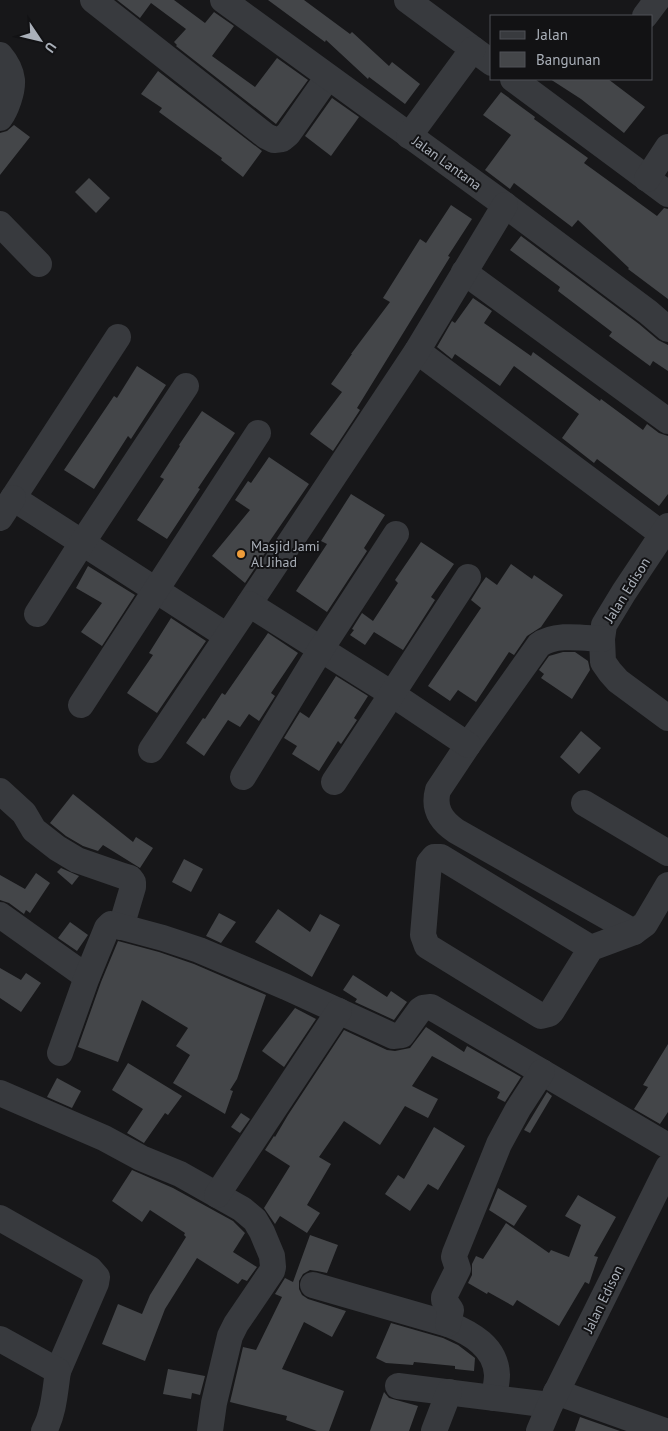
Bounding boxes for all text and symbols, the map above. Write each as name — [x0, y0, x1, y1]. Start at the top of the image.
north arrow — [15, 15, 65, 65]
legend — [490, 15, 653, 80]
text: Jalan — [535, 25, 568, 44]
text: U — [41, 39, 61, 56]
text: Bangunan — [536, 50, 600, 69]
street label: Jalan Lantana — [408, 131, 485, 194]
place label: Masjid Jami Al Jihad — [251, 537, 320, 571]
marker: Masjid Jami Al Jihad — [235, 548, 247, 560]
street label: Jalan Edison — [599, 554, 654, 627]
street label: Jalan Edison — [578, 1262, 627, 1337]

